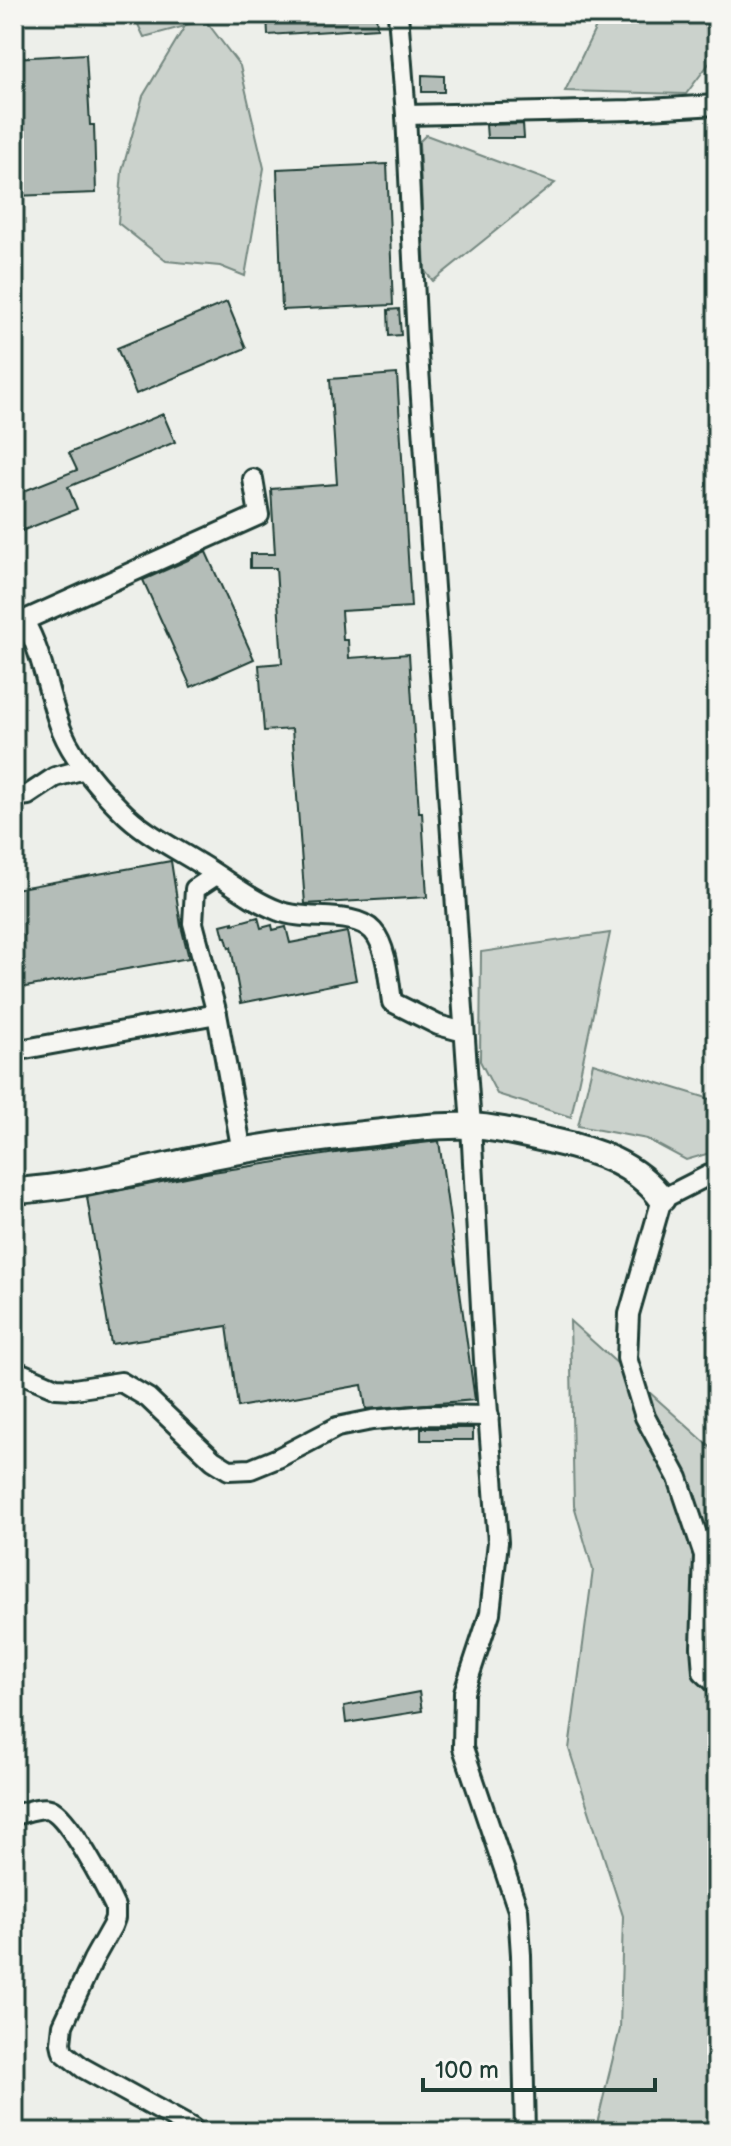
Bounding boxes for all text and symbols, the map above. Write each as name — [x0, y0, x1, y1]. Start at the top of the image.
scale bar — [423, 2042, 655, 2092]
text: 100 m — [435, 2056, 499, 2085]

